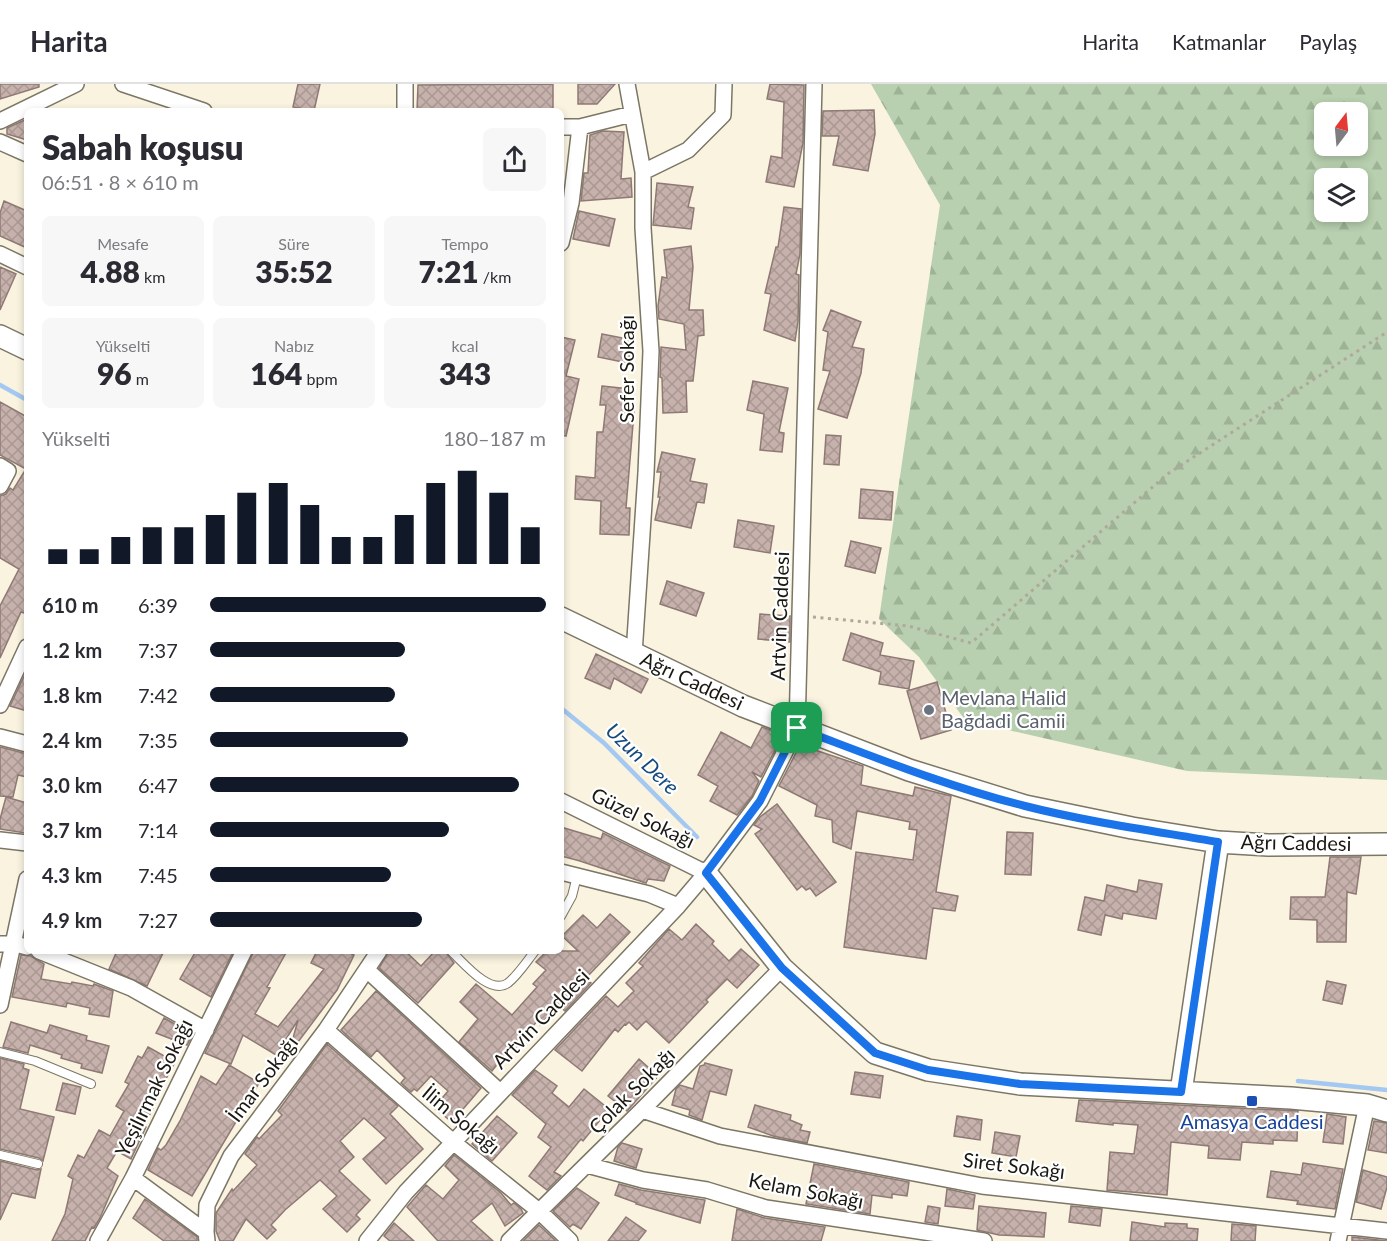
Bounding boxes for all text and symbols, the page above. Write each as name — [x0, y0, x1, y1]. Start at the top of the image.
text: Harita — [30, 24, 108, 58]
text: Harita — [1082, 29, 1139, 54]
text: Katmanlar — [1172, 29, 1266, 54]
text: Paylaş — [1299, 29, 1357, 54]
north arrow — [1314, 102, 1368, 156]
map controls — [1314, 102, 1368, 222]
text: Sabah koşusu — [42, 127, 243, 167]
button: share — [483, 128, 546, 191]
button: layers — [1314, 168, 1368, 222]
text: 06:51 · 8 × 610 m — [42, 170, 199, 194]
text: Mesafe — [97, 234, 149, 253]
text: Süre — [278, 234, 310, 253]
text: Tempo — [441, 234, 489, 253]
text: 4.88 — [81, 253, 140, 289]
text: 35:52 — [255, 253, 333, 289]
text: 7:21 — [419, 253, 479, 289]
text: km — [140, 267, 165, 286]
text: /km — [479, 267, 511, 286]
street label: Sefer Sokağı — [614, 315, 638, 423]
text: Yükselti — [96, 336, 150, 355]
text: Nabız — [274, 336, 314, 355]
text: kcal — [451, 336, 479, 355]
text: 96 — [97, 355, 132, 391]
text: 164 — [250, 355, 303, 391]
text: 343 — [439, 355, 491, 391]
text: m — [132, 369, 149, 388]
text: bpm — [303, 369, 338, 388]
text: Yükselti — [42, 426, 110, 450]
text: 180–187 m — [443, 426, 546, 450]
street label: Artvin Caddesi — [765, 551, 793, 681]
text: 610 m — [42, 593, 98, 617]
text: 6:39 — [138, 593, 178, 617]
text: 1.2 km — [42, 638, 102, 662]
text: 7:37 — [138, 638, 178, 662]
street label: Ağrı Caddesi — [637, 646, 748, 714]
text: 1.8 km — [42, 683, 102, 707]
text: 7:42 — [138, 683, 178, 707]
place label: Mevlana Halid Bağdadi Camii — [941, 685, 1066, 732]
pin — [771, 702, 822, 753]
marker: Mevlana Halid Bağdadi Camii — [922, 703, 936, 717]
icon: arrive — [780, 711, 813, 744]
water label: Uzun Dere — [601, 717, 685, 799]
text: 2.4 km — [42, 728, 102, 752]
text: 7:35 — [138, 728, 178, 752]
text: 3.0 km — [42, 773, 102, 797]
text: 6:47 — [138, 773, 178, 797]
street label: Güzel Sokağı — [588, 782, 699, 852]
text: 3.7 km — [42, 818, 102, 842]
text: 7:14 — [138, 818, 178, 842]
street label: Ağrı Caddesi — [1240, 829, 1352, 855]
text: 4.3 km — [42, 863, 102, 887]
text: 7:45 — [138, 863, 178, 887]
text: 4.9 km — [42, 908, 102, 932]
text: 7:27 — [138, 908, 178, 932]
street label: Artvin Caddesi — [487, 964, 594, 1073]
street label: Yeşilırmak Sokağı — [109, 1015, 197, 1160]
street label: İmar Sokağı — [222, 1031, 302, 1126]
street label: Çolak Sokağı — [583, 1042, 679, 1138]
street label: İlim Sokağı — [418, 1080, 505, 1159]
marker: Amasya Caddesi — [1245, 1094, 1259, 1108]
place label: Amasya Caddesi — [1180, 1109, 1324, 1133]
street label: Siret Sokağı — [962, 1147, 1067, 1183]
street label: Kelam Sokağı — [747, 1167, 866, 1213]

